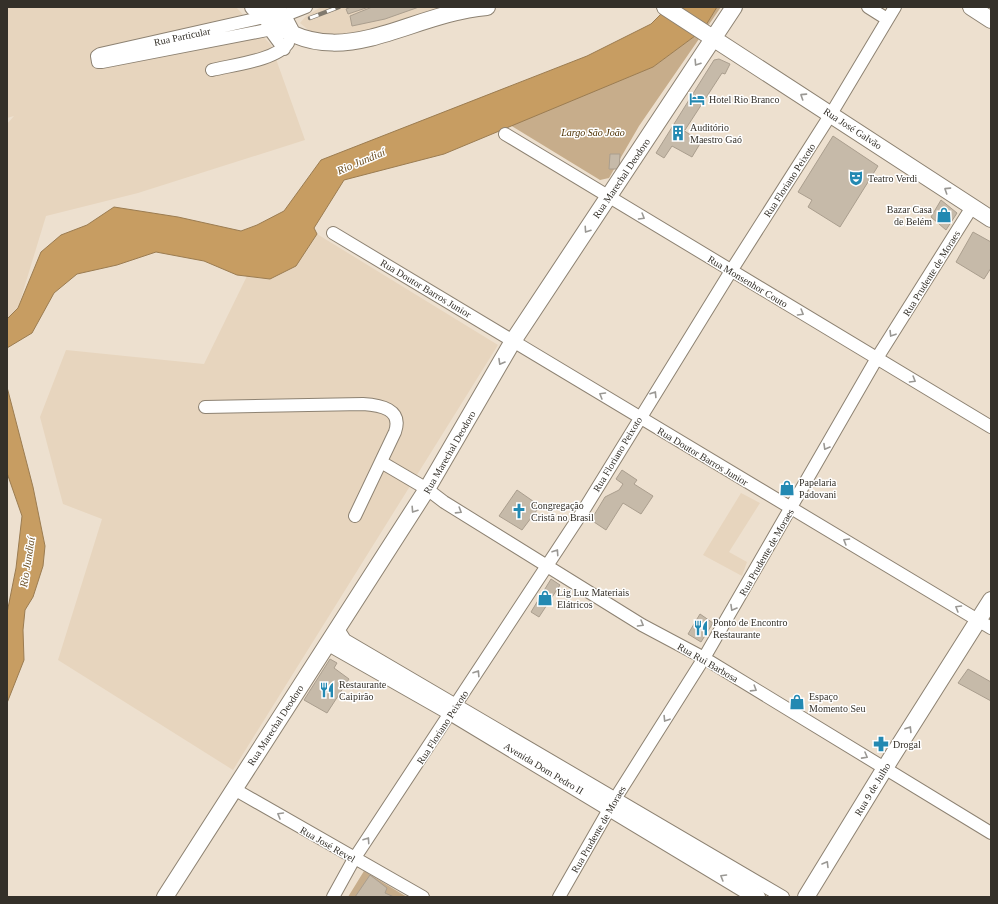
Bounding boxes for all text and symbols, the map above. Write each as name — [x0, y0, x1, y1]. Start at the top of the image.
street label: Rua Particular — [153, 25, 212, 48]
one-way arrow — [694, 59, 702, 66]
hotel icon: Hotel Rio Branco — [688, 90, 706, 108]
one-way arrow — [800, 93, 807, 100]
place label: Hotel Rio Branco — [709, 94, 780, 105]
street label: Rua José Galvão — [822, 106, 884, 151]
place label: Auditório Maestro Gaó — [690, 122, 742, 145]
building icon: Auditório Maestro Gaó — [669, 124, 687, 142]
park label: Largo São João — [560, 127, 625, 138]
street label: Rua Marechal Deodoro — [591, 136, 652, 220]
street label: Rua Floriano Peixoto — [762, 141, 817, 219]
water label: Rio Jundiaí — [334, 145, 388, 177]
theatre icon: Teatro Verdi — [847, 169, 865, 187]
place label: Teatro Verdi — [868, 173, 918, 184]
one-way arrow — [944, 187, 951, 195]
place label: Bazar Casa de Belém — [887, 204, 933, 227]
shop icon: Bazar Casa de Belém — [935, 206, 953, 224]
one-way arrow — [638, 212, 645, 219]
one-way arrow — [584, 226, 592, 233]
street label: Rua Prudente de Moraes — [901, 228, 962, 318]
street label: Rua Monsenhor Couto — [706, 253, 790, 310]
street label: Rua Doutor Barros Junior — [379, 257, 474, 320]
one-way arrow — [797, 308, 804, 316]
one-way arrow — [889, 330, 897, 337]
one-way arrow — [498, 358, 505, 365]
one-way arrow — [909, 375, 916, 382]
one-way arrow — [650, 391, 657, 398]
one-way arrow — [599, 393, 606, 400]
street label: Rua Marechal Deodoro — [421, 409, 478, 496]
street label: Rua Floriano Peixoto — [591, 415, 644, 494]
street label: Rua Doutor Barros Junior — [656, 425, 751, 488]
one-way arrow — [824, 443, 831, 450]
place label: Papelaria Padovani — [799, 477, 837, 500]
shop icon: Papelaria Padovani — [778, 479, 796, 497]
place label: Congregação Cristã no Brasil — [531, 500, 594, 523]
church icon: Congregação Cristã no Brasil — [510, 502, 528, 520]
one-way arrow — [411, 506, 418, 513]
one-way arrow — [455, 506, 462, 514]
street label: Rua Prudente de Moraes — [737, 507, 796, 598]
water label: Rio Jundiaí — [17, 535, 37, 589]
one-way arrow — [843, 538, 850, 546]
one-way arrow — [551, 549, 558, 556]
place label: Lig Luz Materiais Elátricos — [557, 587, 629, 610]
shop icon: Lig Luz Materiais Elátricos — [536, 589, 554, 607]
one-way arrow — [731, 604, 738, 611]
one-way arrow — [955, 605, 962, 612]
place label: Ponto de Encontro Restaurante — [713, 617, 787, 640]
restaurant icon: Ponto de Encontro Restaurante — [692, 619, 710, 637]
one-way arrow — [637, 620, 644, 627]
street label: Rua Rui Barbosa — [675, 641, 741, 685]
one-way arrow — [472, 670, 480, 677]
place label: Restaurante Caipirão — [339, 679, 387, 702]
restaurant icon: Restaurante Caipirão — [318, 681, 336, 699]
street label: Rua Marechal Deodoro — [245, 683, 306, 768]
one-way arrow — [750, 684, 757, 692]
street label: Rua Floriano Peixoto — [415, 688, 470, 766]
place label: Espaço Momento Seu — [809, 691, 865, 714]
shop icon: Espaço Momento Seu — [788, 693, 806, 711]
one-way arrow — [663, 715, 670, 722]
one-way arrow — [904, 726, 912, 733]
pharmacy icon: Drogal — [872, 735, 890, 753]
place label: Drogal — [893, 739, 921, 750]
street label: Avenida Dom Pedro II — [502, 740, 585, 796]
one-way arrow — [861, 752, 868, 759]
street label: Rua 9 de Julho — [852, 761, 893, 818]
street label: Rua Prudente de Moraes — [569, 784, 628, 875]
one-way arrow — [277, 813, 284, 820]
street label: Rua José Revel — [298, 824, 357, 865]
one-way arrow — [362, 837, 369, 844]
one-way arrow — [822, 861, 829, 868]
one-way arrow — [720, 874, 727, 882]

